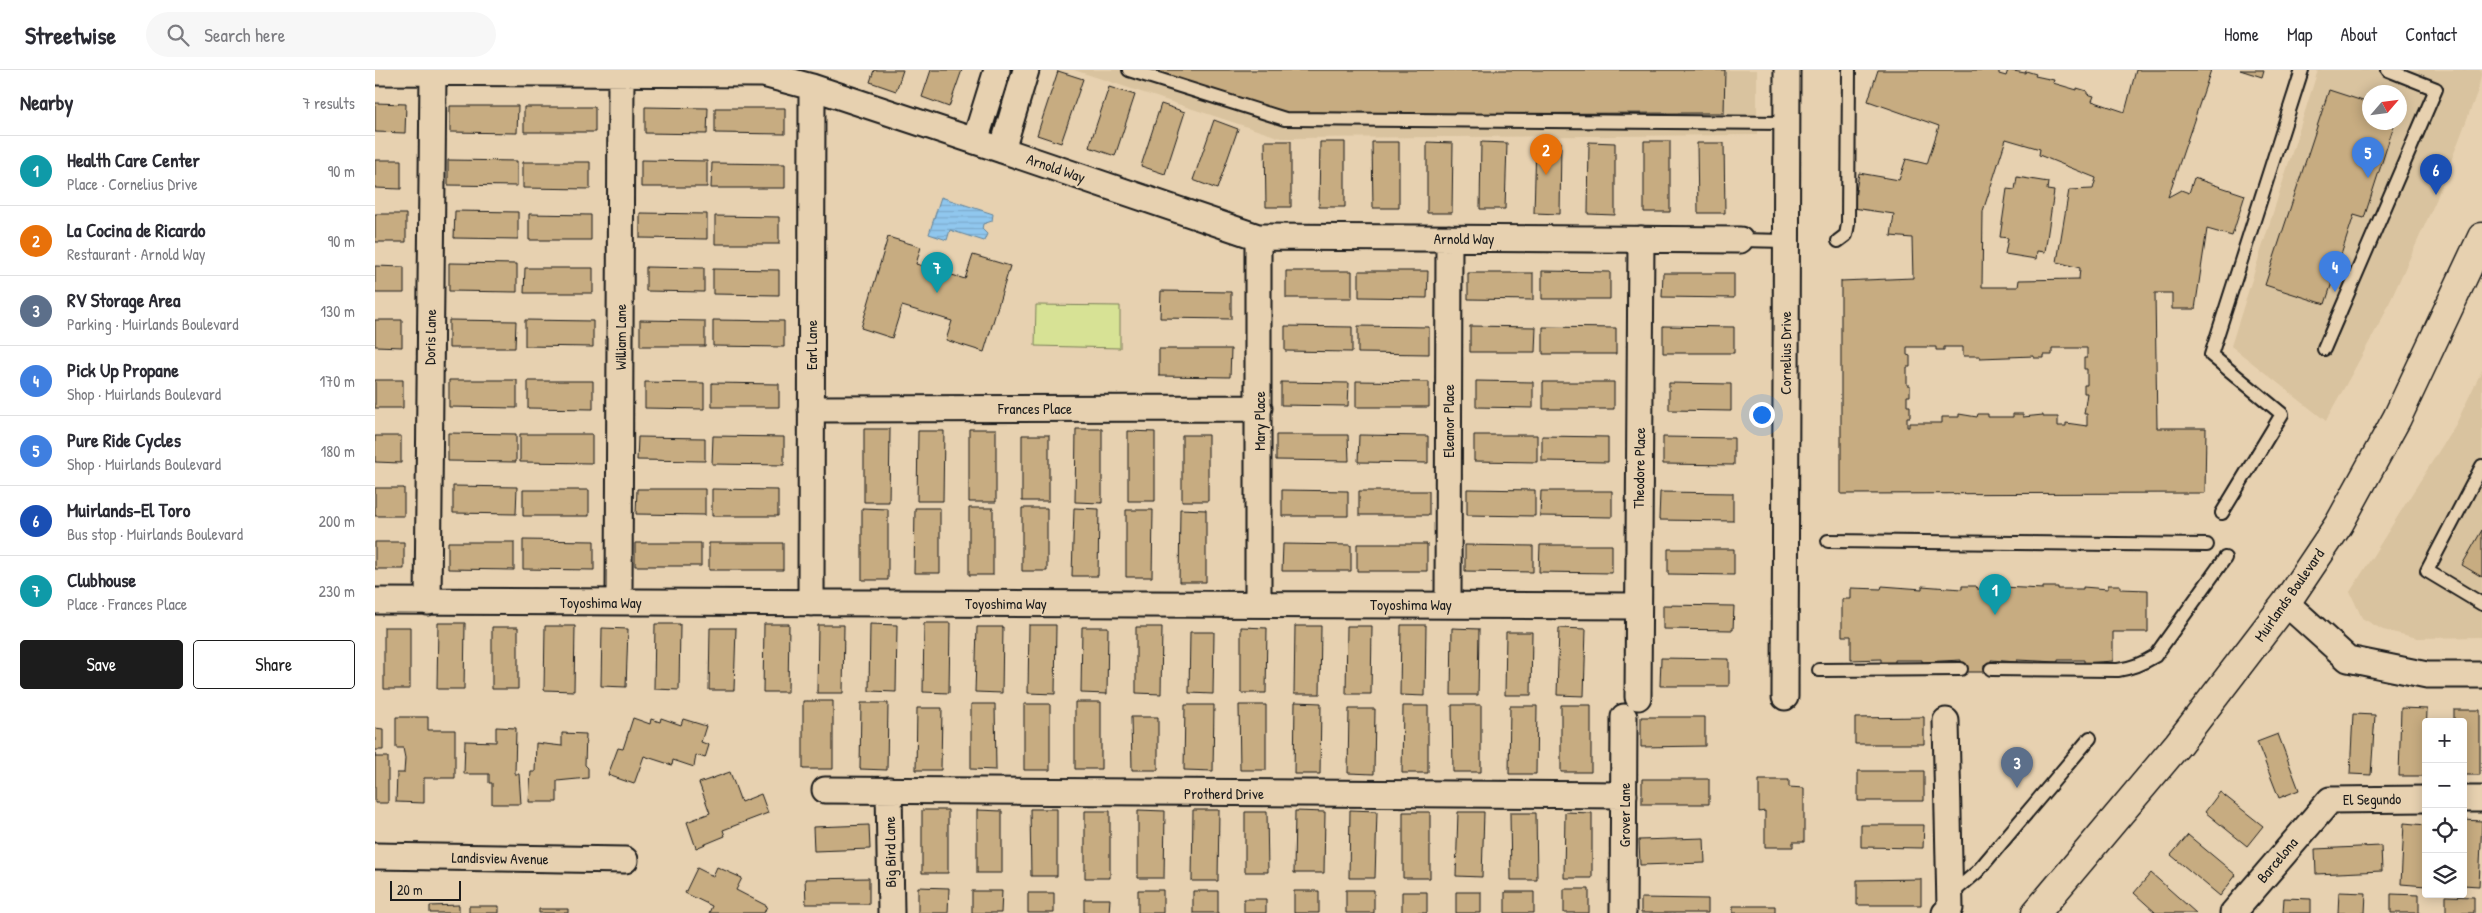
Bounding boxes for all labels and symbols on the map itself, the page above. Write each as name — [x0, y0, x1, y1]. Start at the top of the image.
north arrow — [2362, 85, 2407, 130]
pin: 2 — [1530, 134, 1562, 175]
pin: 5 — [2352, 137, 2384, 178]
street label: Arnold Way — [1024, 148, 1088, 188]
pin: 6 — [2420, 154, 2452, 195]
street label: Arnold Way — [1434, 228, 1494, 249]
pin: 4 — [2319, 251, 2351, 292]
pin: 7 — [921, 252, 953, 293]
street label: William Lane — [610, 304, 631, 370]
street label: Doris Lane — [419, 309, 441, 365]
street label: Cornelius Drive — [1775, 311, 1796, 395]
street label: Earl Lane — [801, 320, 822, 370]
street label: Eleanor Place — [1438, 384, 1459, 458]
street label: Mary Place — [1249, 391, 1270, 451]
street label: Frances Place — [997, 398, 1072, 419]
your location — [1749, 402, 1775, 428]
street label: Theodore Place — [1628, 427, 1650, 509]
street label: Muirlands Boulevard — [2249, 544, 2329, 646]
pin: 1 — [1979, 574, 2011, 615]
street label: Toyoshima Way — [560, 592, 642, 613]
street label: Toyoshima Way — [965, 593, 1047, 614]
street label: Toyoshima Way — [1370, 594, 1452, 615]
pin: 3 — [2001, 747, 2033, 788]
street label: Protherd Drive — [1184, 783, 1264, 804]
street label: Grover Lane — [1614, 783, 1635, 847]
street label: El Segundo — [2343, 788, 2401, 810]
street label: Big Bird Lane — [879, 816, 901, 888]
street label: Barcelona — [2252, 833, 2302, 887]
street label: Landisview Avenue — [451, 847, 549, 869]
scale bar — [390, 878, 461, 901]

